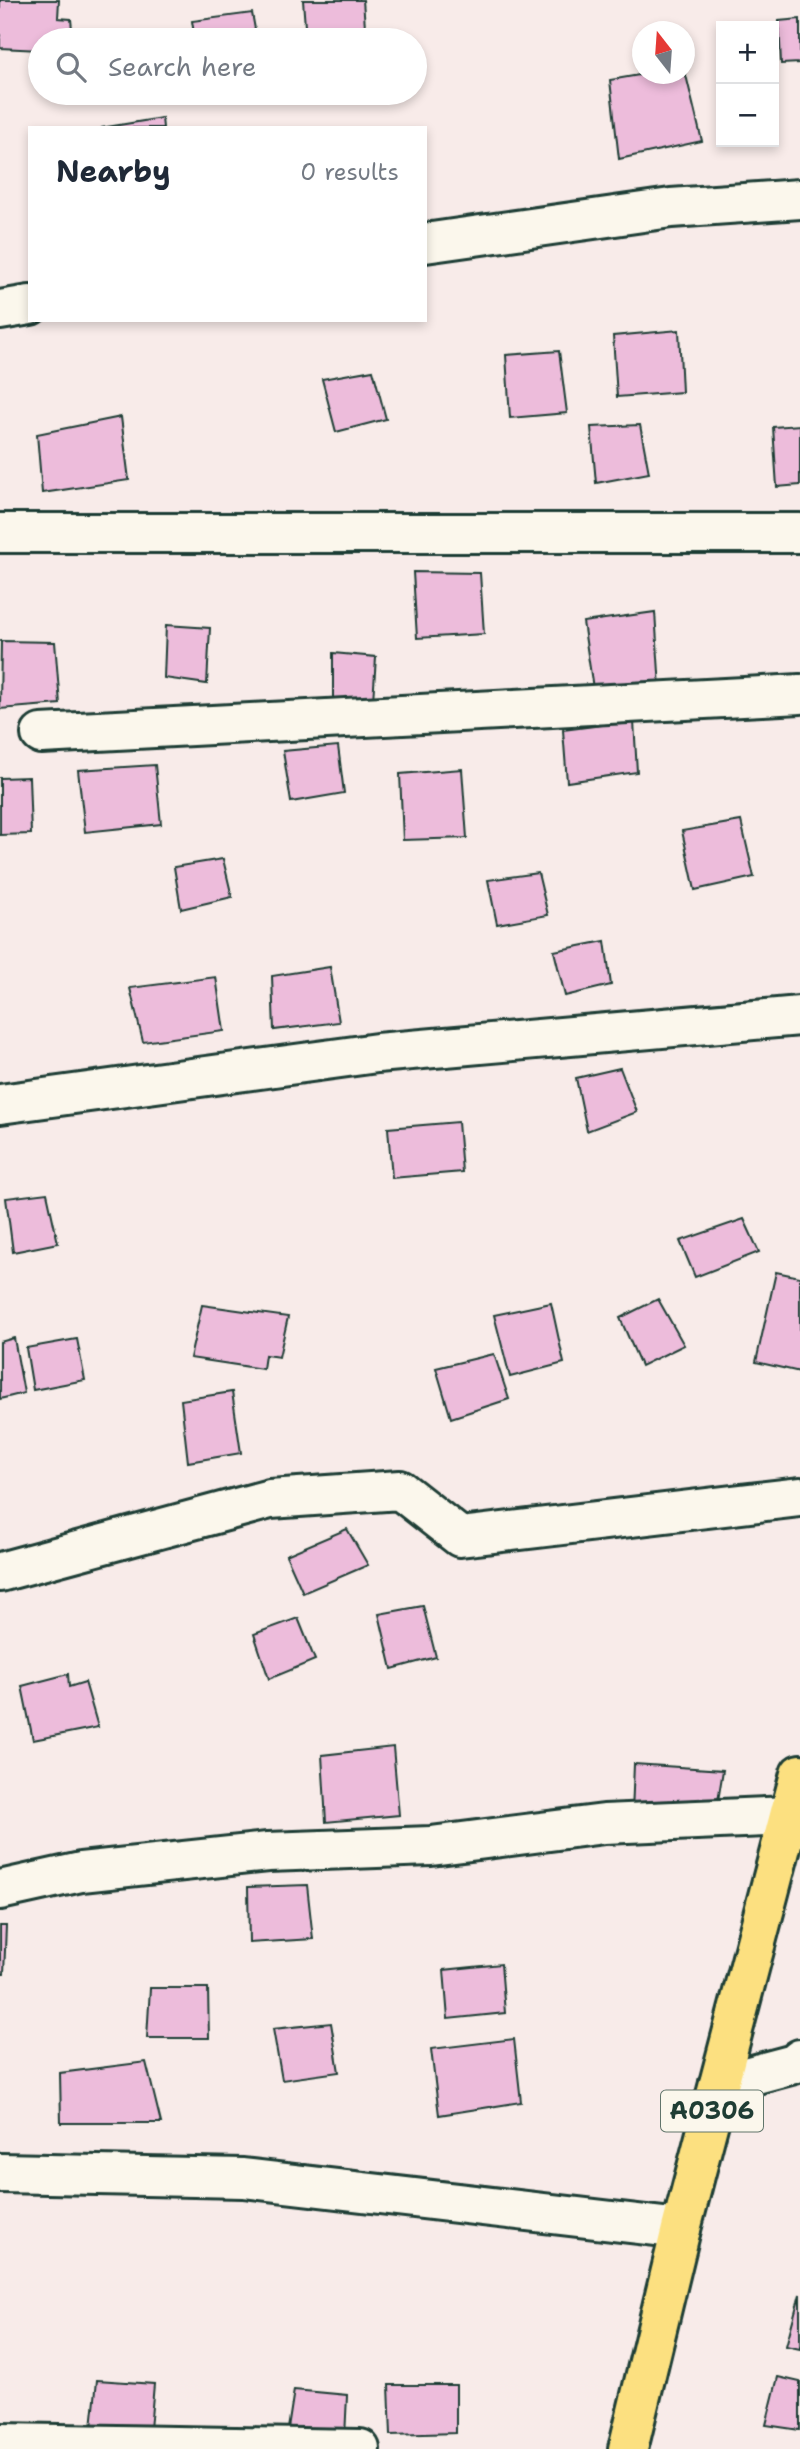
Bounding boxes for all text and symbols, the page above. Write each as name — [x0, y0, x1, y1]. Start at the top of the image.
north arrow — [632, 21, 695, 84]
map controls — [716, 21, 779, 147]
button: + — [716, 21, 779, 84]
search box — [28, 28, 427, 105]
icon: search — [52, 48, 90, 86]
text: Search here — [108, 49, 257, 84]
button: − — [716, 84, 779, 147]
text: Nearby — [56, 151, 171, 192]
text: 0 results — [300, 157, 399, 187]
road number: A0306 — [661, 2090, 763, 2132]

